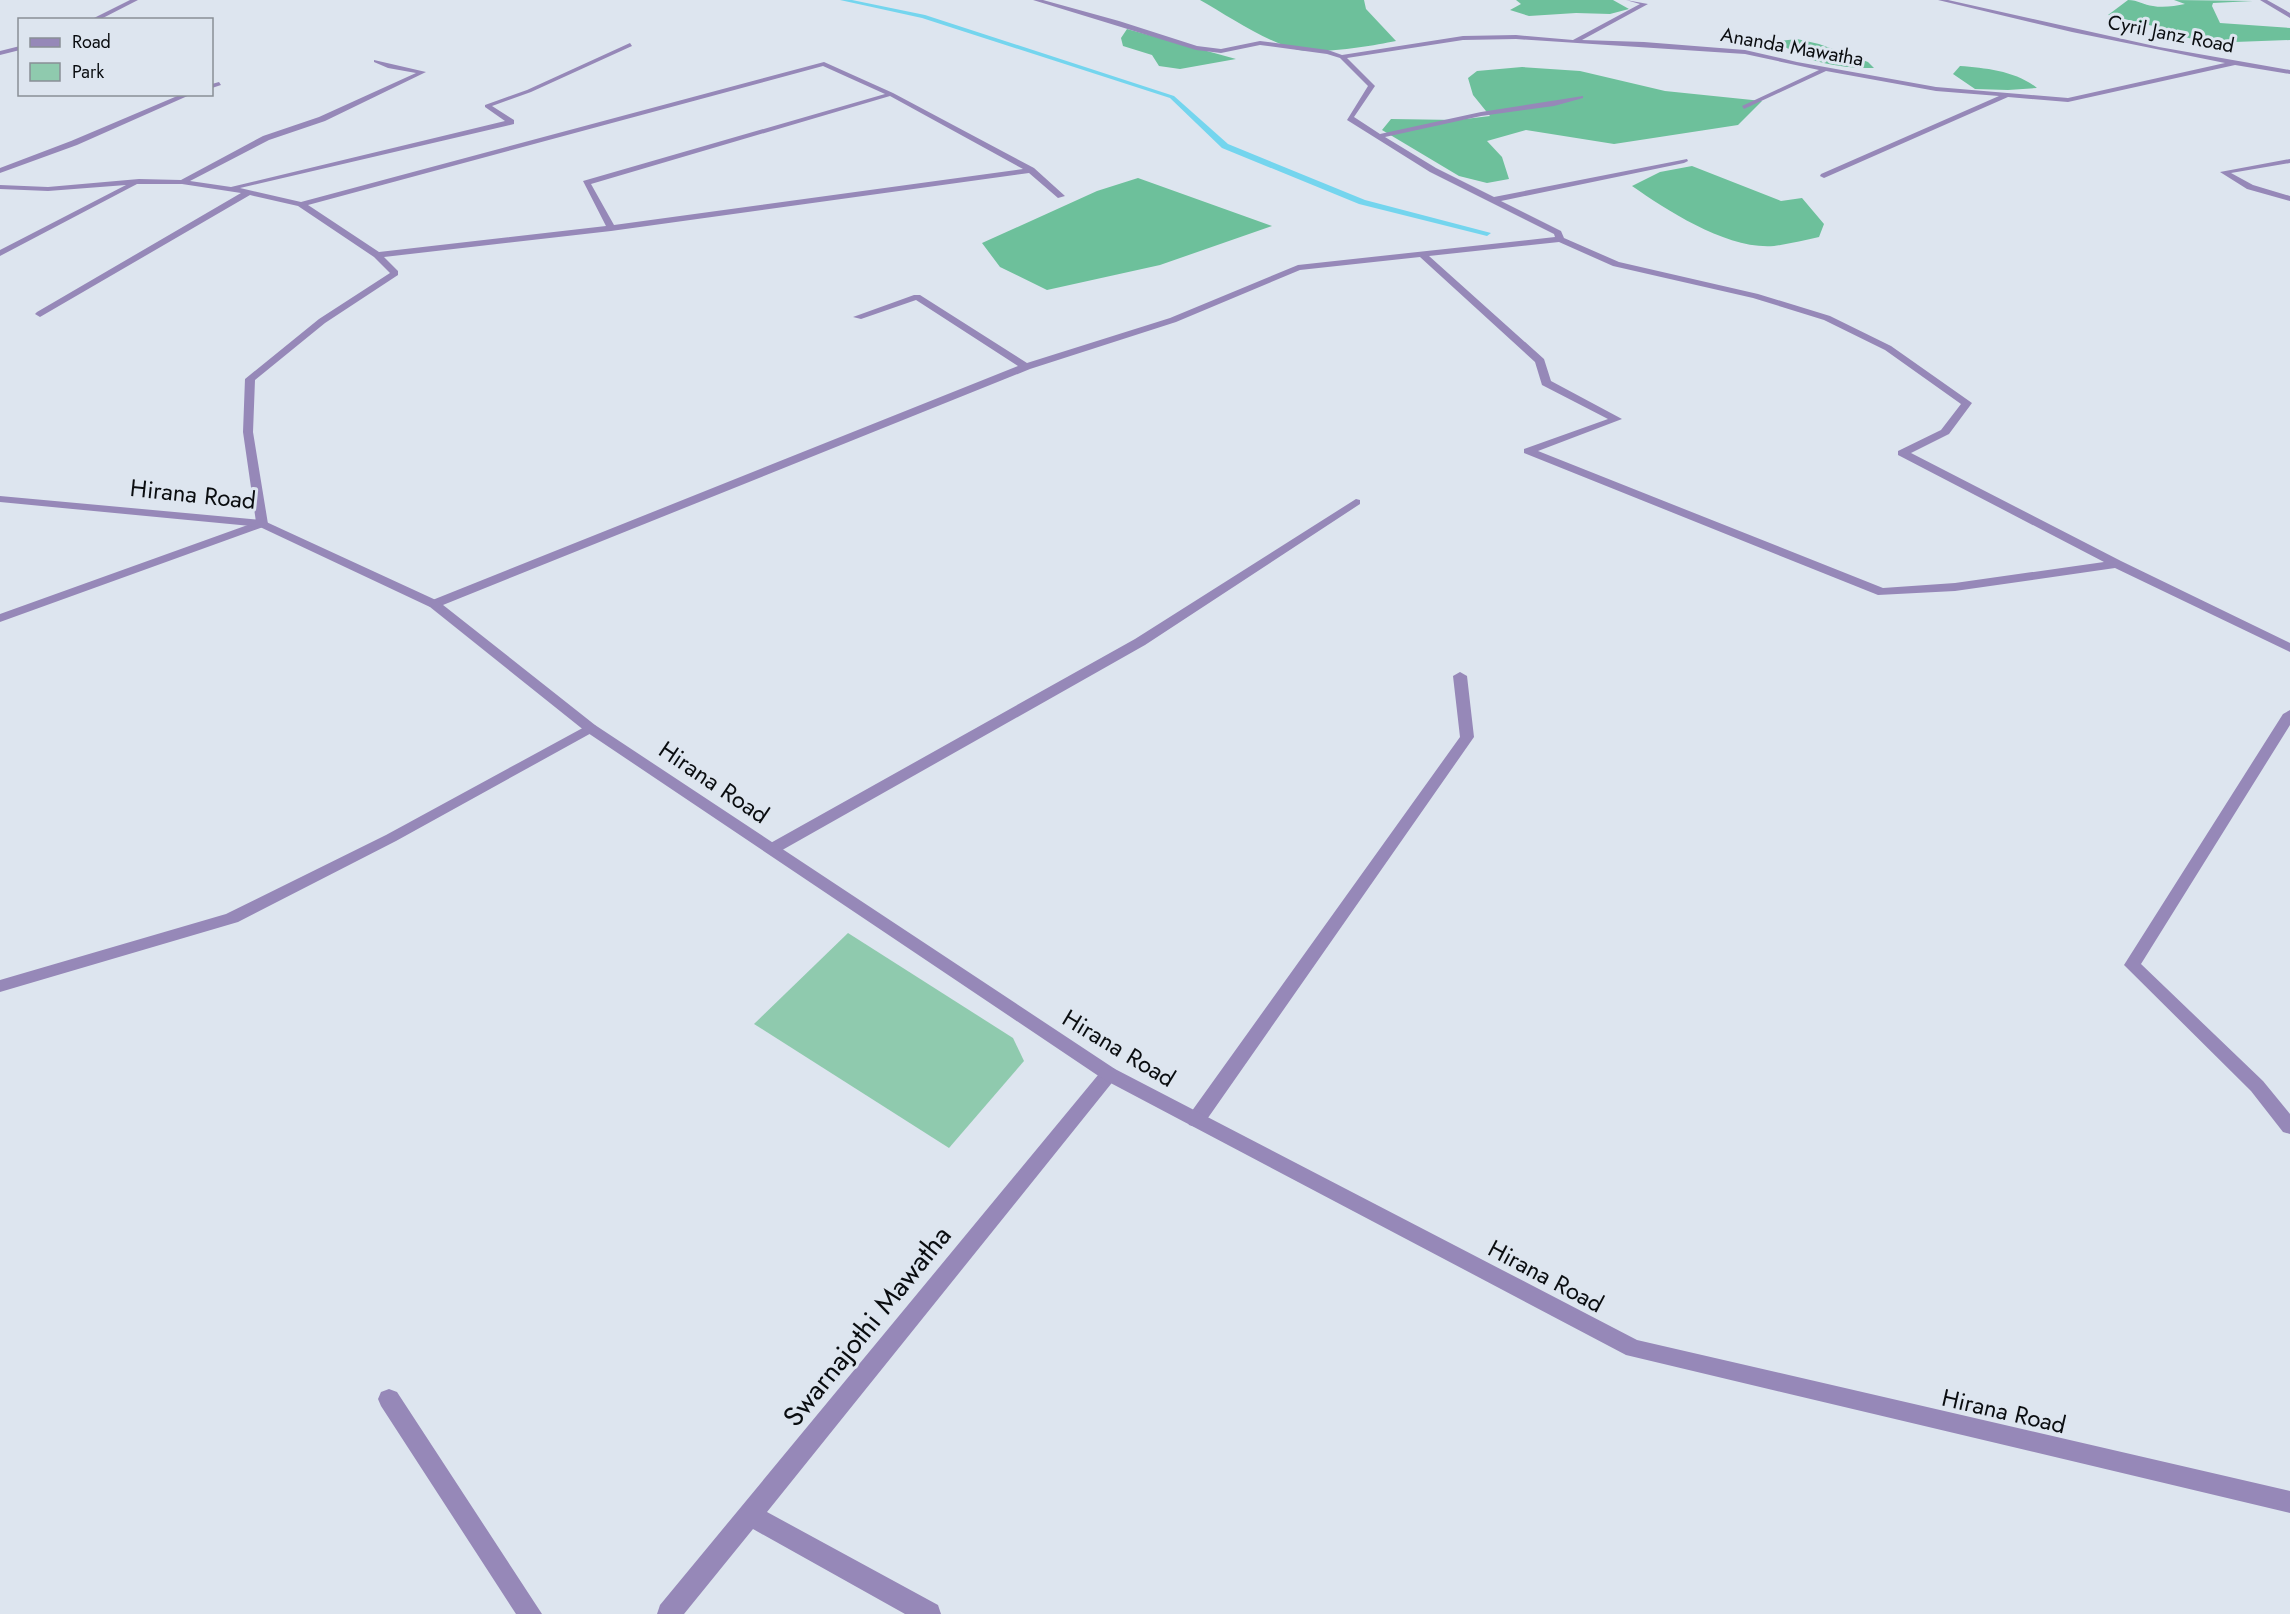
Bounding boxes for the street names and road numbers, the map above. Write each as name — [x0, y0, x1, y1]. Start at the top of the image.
street label: Cyril Janz Road — [2105, 8, 2237, 60]
street label: Ananda Mawatha — [1718, 20, 1866, 74]
street label: Hirana Road — [128, 470, 258, 518]
street label: Hirana Road — [652, 732, 776, 832]
street label: Hirana Road — [1056, 1000, 1182, 1096]
street label: Swarnajothi Mawatha — [773, 1217, 961, 1435]
street label: Hirana Road — [1482, 1231, 1610, 1321]
street label: Hirana Road — [1939, 1380, 2069, 1442]

